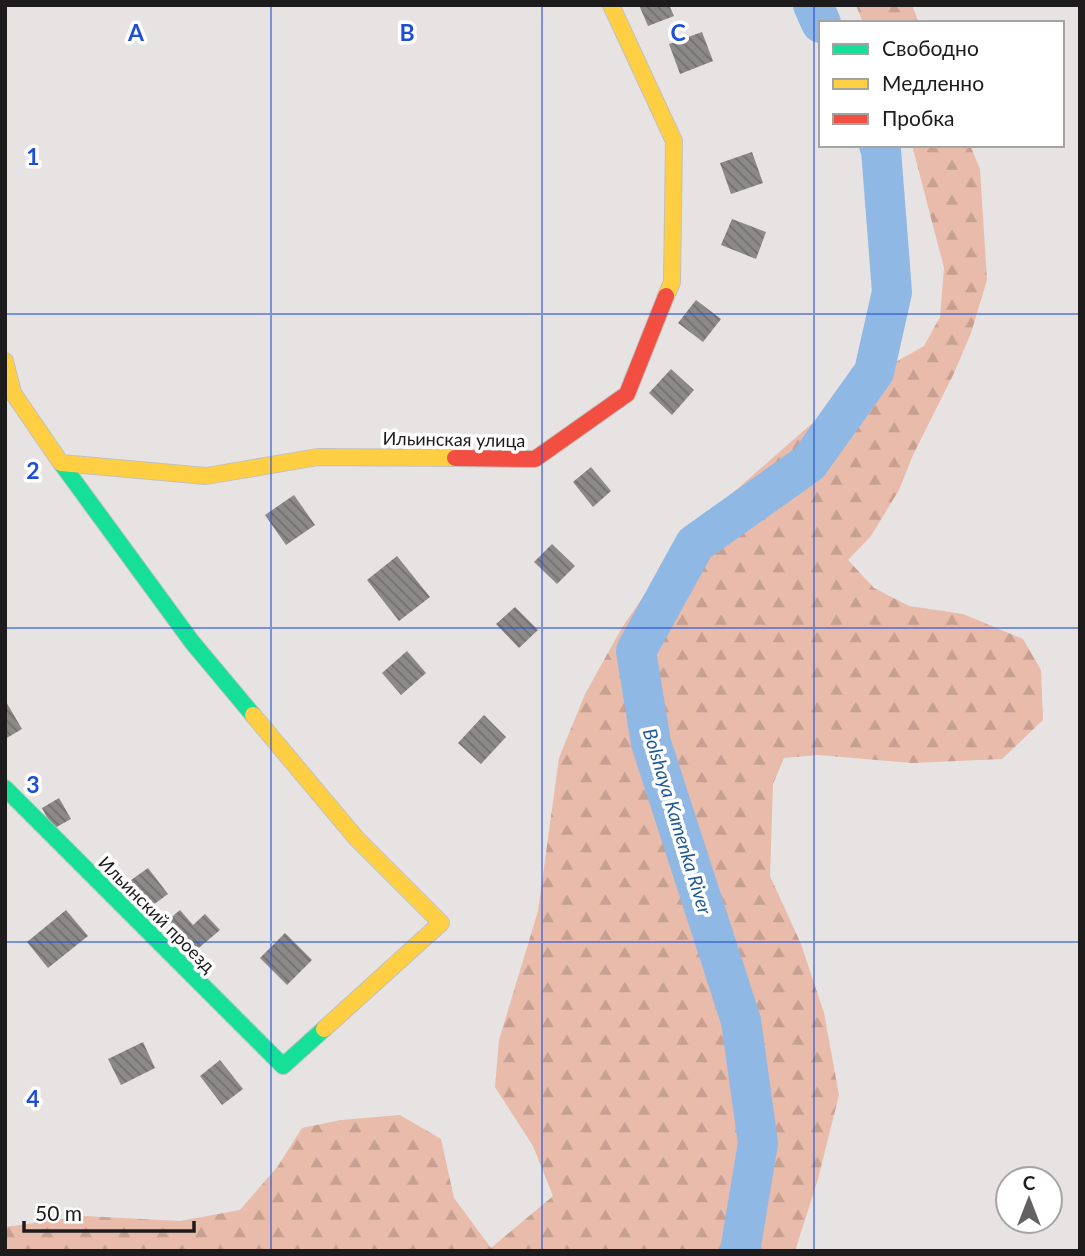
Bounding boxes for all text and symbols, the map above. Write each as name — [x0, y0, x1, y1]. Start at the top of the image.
text: A — [127, 18, 145, 46]
text: B — [399, 18, 415, 46]
text: C — [670, 18, 686, 46]
legend — [819, 21, 1064, 147]
text: Свободно — [882, 35, 979, 60]
text: Медленно — [882, 70, 984, 95]
text: Пробка — [882, 105, 955, 130]
text: 1 — [26, 142, 40, 170]
street label: Ильинская улица — [382, 427, 526, 451]
text: 2 — [26, 456, 40, 484]
water label: Bolshaya Kamenka River — [639, 725, 717, 917]
text: 3 — [26, 770, 40, 798]
street label: Ильинский проезд — [94, 851, 220, 977]
text: 4 — [26, 1084, 40, 1112]
north arrow — [994, 1165, 1064, 1235]
text: С — [1023, 1171, 1036, 1194]
scale bar — [24, 1190, 194, 1234]
text: 50 m — [35, 1200, 82, 1225]

